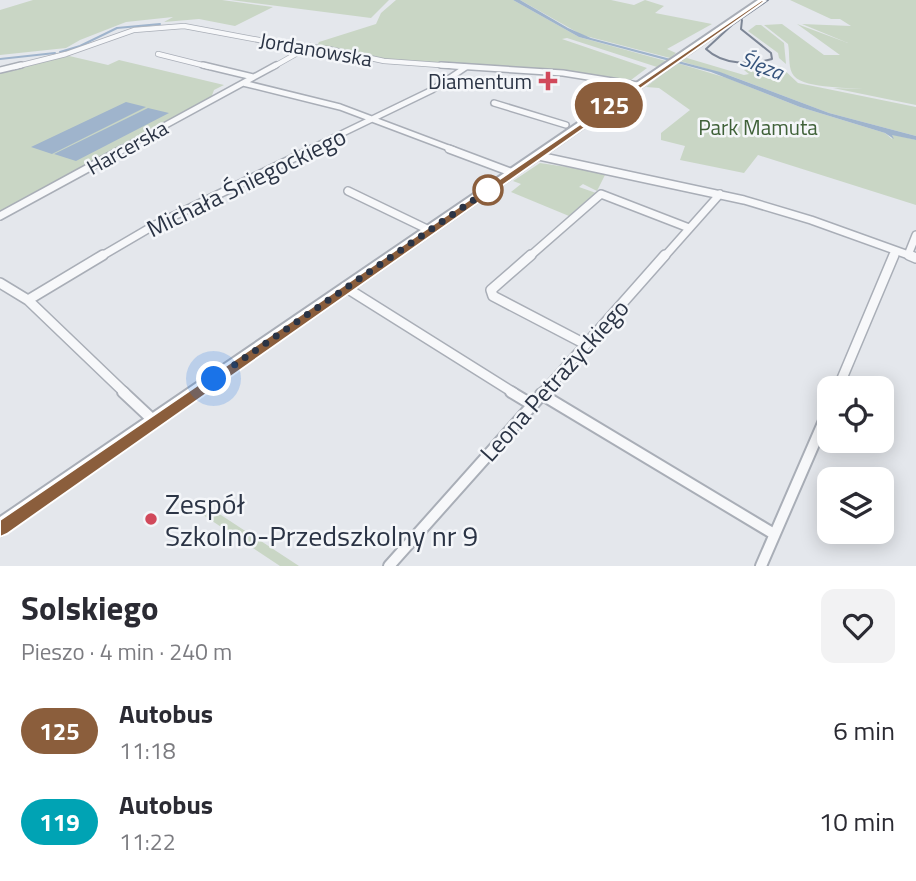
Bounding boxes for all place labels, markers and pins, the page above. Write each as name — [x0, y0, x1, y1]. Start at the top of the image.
place label: Diamentum — [428, 65, 532, 97]
marker: Diamentum — [538, 71, 558, 91]
unlabelled marker — [473, 175, 503, 205]
place label: Zespół Szkolno-Przedszkolny nr 9 — [165, 482, 478, 557]
marker: Zespół Szkolno-Przedszkolny nr 9 — [143, 511, 159, 527]

